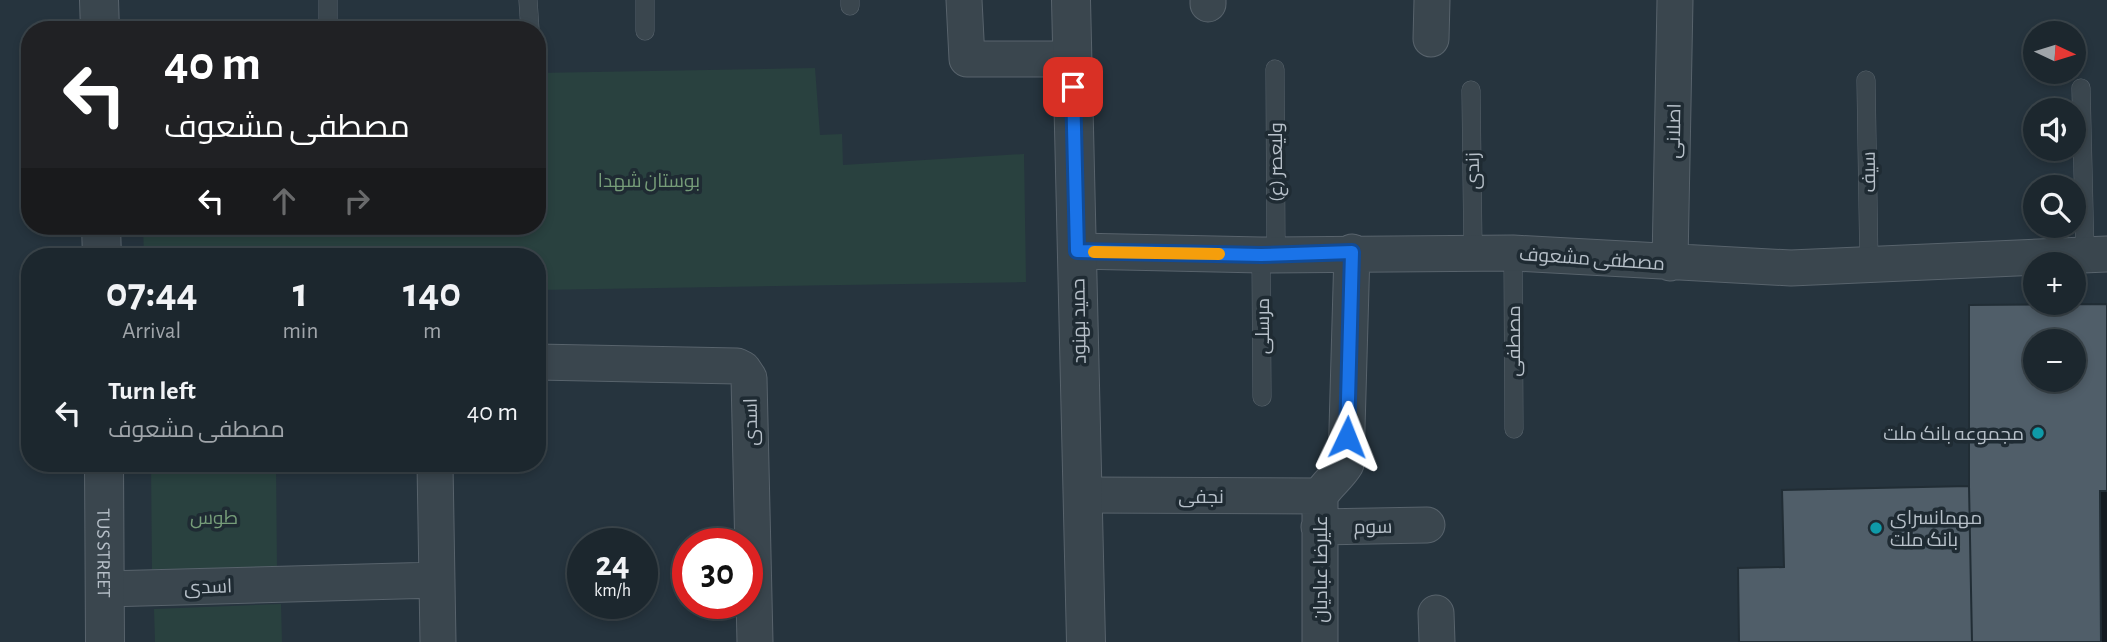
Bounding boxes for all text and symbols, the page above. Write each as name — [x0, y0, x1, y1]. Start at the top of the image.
north arrow — [2023, 21, 2086, 84]
map controls — [2023, 21, 2086, 392]
text: 40 m — [164, 40, 261, 89]
icon: left — [49, 49, 140, 140]
pin — [1043, 57, 1103, 117]
icon: arrive — [1054, 68, 1092, 106]
button: sound — [2023, 98, 2086, 161]
street label: اصلانی — [1665, 103, 1685, 159]
text: مصطفی مشعوف — [164, 111, 410, 143]
street label: ولیعصر (ع) — [1267, 122, 1289, 202]
street label: سیف — [1860, 151, 1879, 193]
street label: زندی — [1464, 152, 1484, 190]
park label: بوستان شهدا — [598, 171, 700, 192]
button: search — [2023, 175, 2086, 238]
icon: left — [192, 182, 230, 220]
icon: ahead — [265, 182, 303, 220]
icon: right — [338, 182, 376, 220]
street label: مصطفی مشعوف — [1518, 244, 1665, 275]
button: + — [2023, 252, 2086, 315]
text: 07:44 — [106, 272, 198, 314]
text: 1 — [293, 272, 308, 314]
text: 140 — [403, 272, 461, 314]
street label: حمید بهنود — [1069, 278, 1091, 364]
street label: مرسلی — [1254, 298, 1274, 354]
street label: مصطفی — [1505, 305, 1525, 377]
text: Arrival — [122, 320, 181, 343]
text: min — [282, 320, 318, 343]
text: m — [423, 320, 441, 343]
button: − — [2023, 329, 2086, 392]
text: Turn left — [108, 378, 196, 404]
icon: left — [49, 394, 87, 432]
street label: اسدی — [742, 398, 762, 446]
text: 40 m — [467, 399, 518, 425]
position arrow — [1310, 400, 1384, 474]
text: مصطفی مشعوف — [108, 419, 285, 442]
place label: مجموعه بانک ملت — [1883, 425, 2024, 445]
marker: مجموعه بانک ملت — [2030, 425, 2046, 441]
street label: نجفی — [1178, 488, 1224, 508]
street label: TUS STREET — [93, 508, 113, 598]
park label: طوس — [190, 509, 238, 529]
place label: مهمانسرای بانک ملت — [1890, 509, 1982, 550]
street label: علیرضا عبادیان — [1312, 515, 1332, 623]
street label: سوم — [1354, 518, 1393, 540]
marker: مهمانسرای بانک ملت — [1868, 520, 1884, 536]
speed limit sign: 30 — [672, 528, 763, 619]
text: 24 — [595, 547, 630, 582]
street label: اسدی — [184, 577, 232, 599]
text: km/h — [594, 582, 631, 600]

